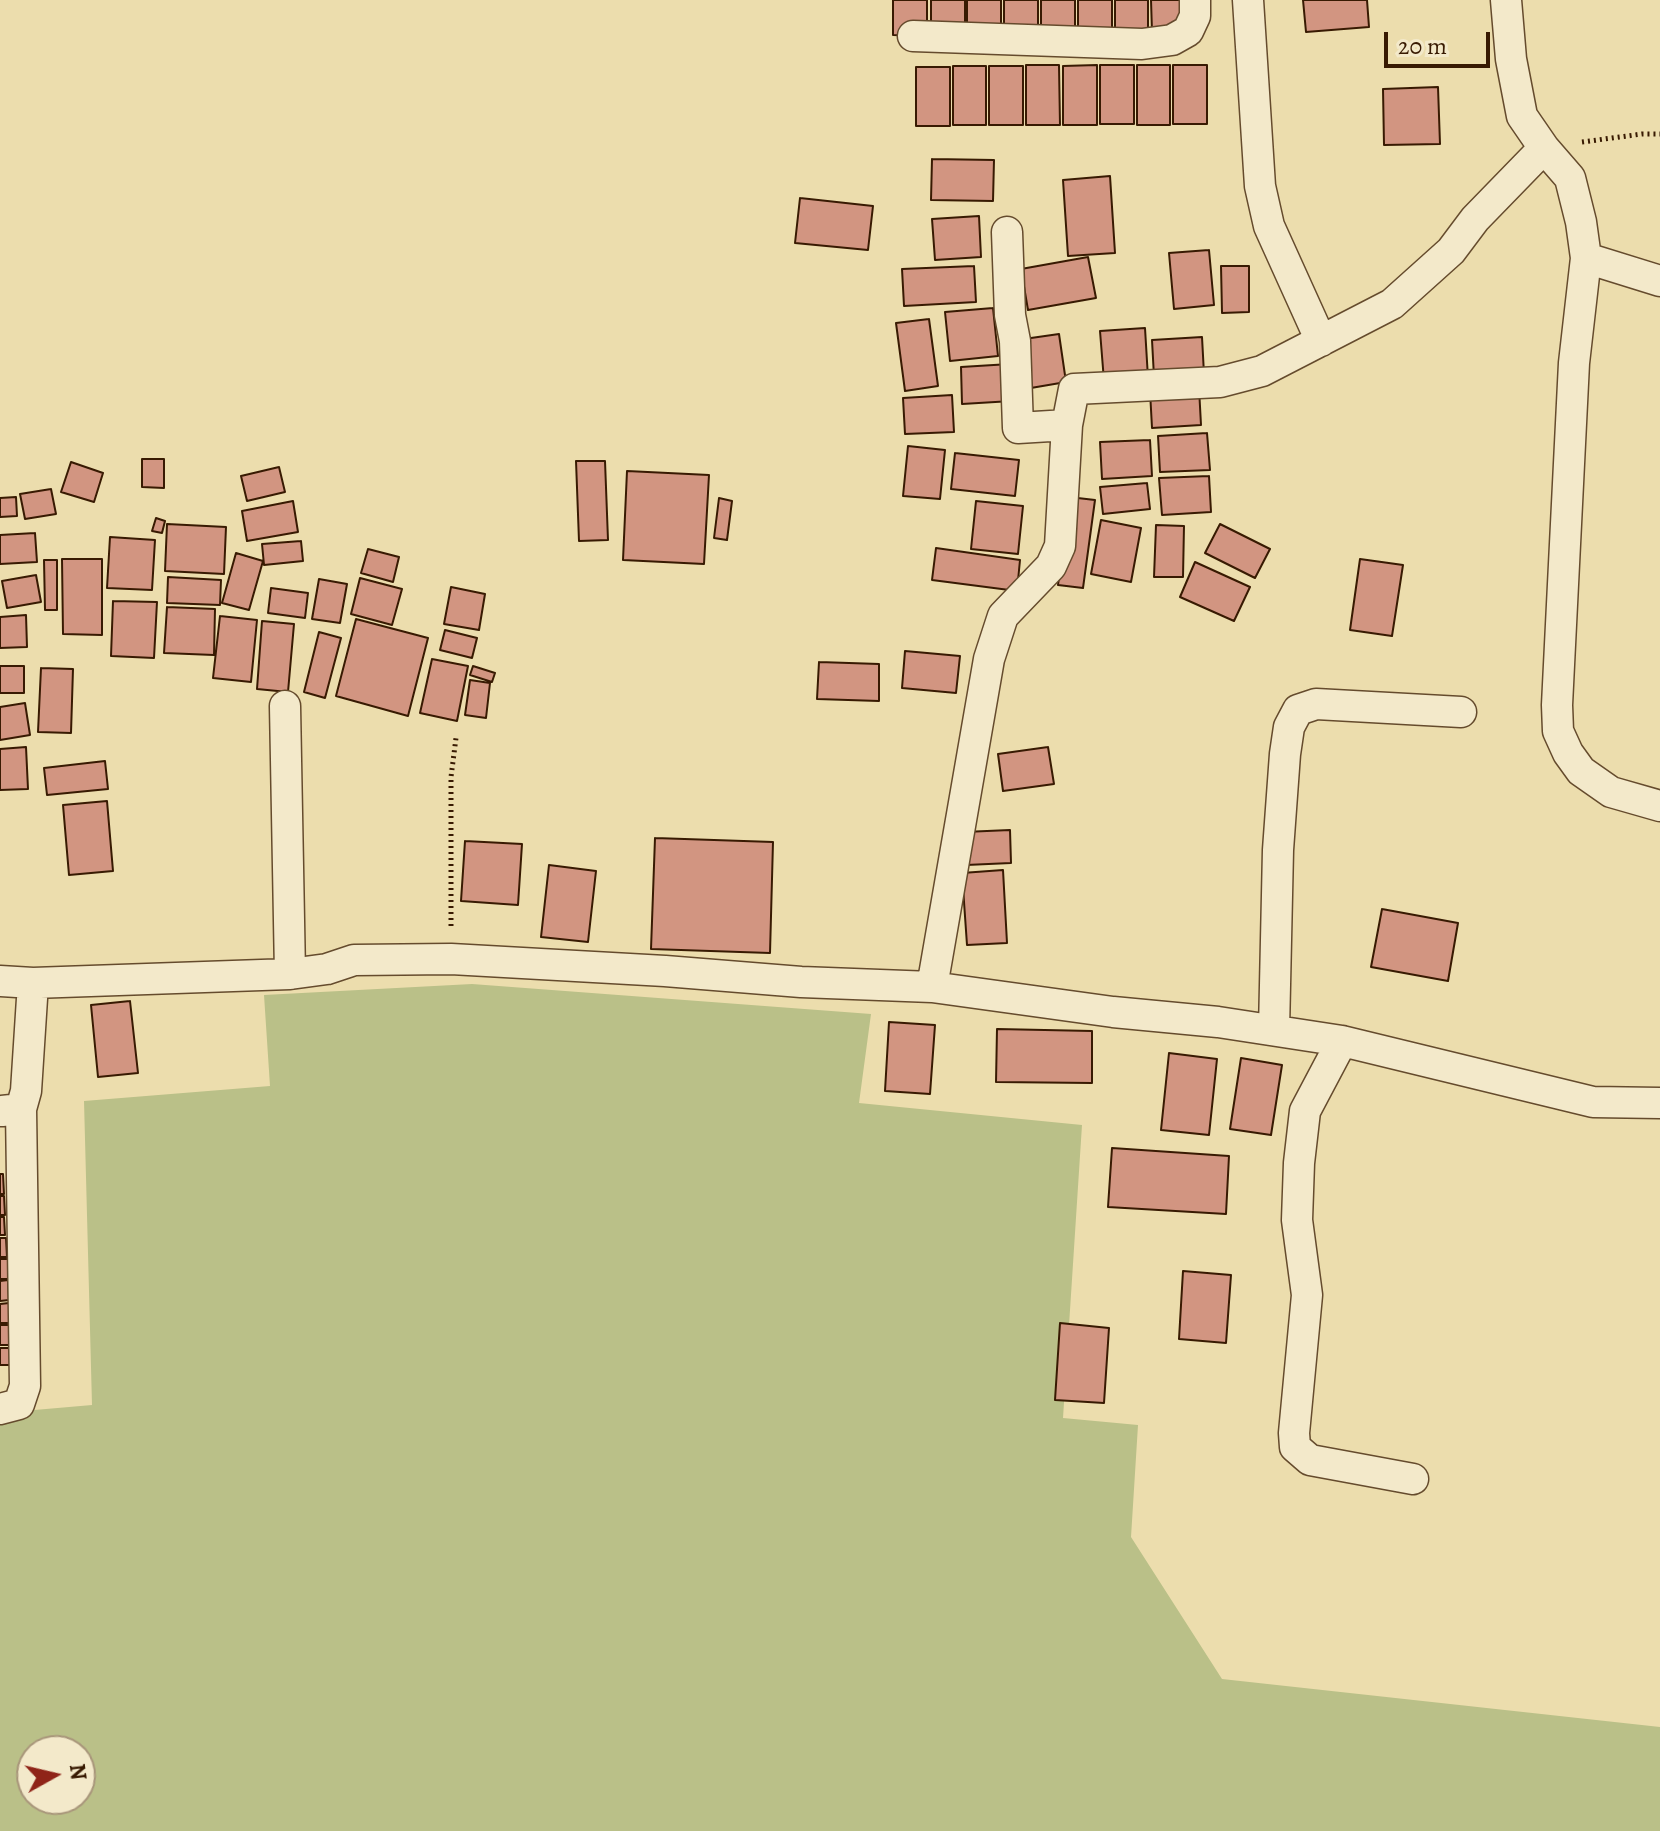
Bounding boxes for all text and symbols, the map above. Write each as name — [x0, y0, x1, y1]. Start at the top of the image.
scale bar — [1388, 16, 1494, 66]
text: 20 m — [1398, 30, 1447, 62]
north arrow — [16, 1735, 96, 1815]
text: N — [62, 1762, 94, 1782]

